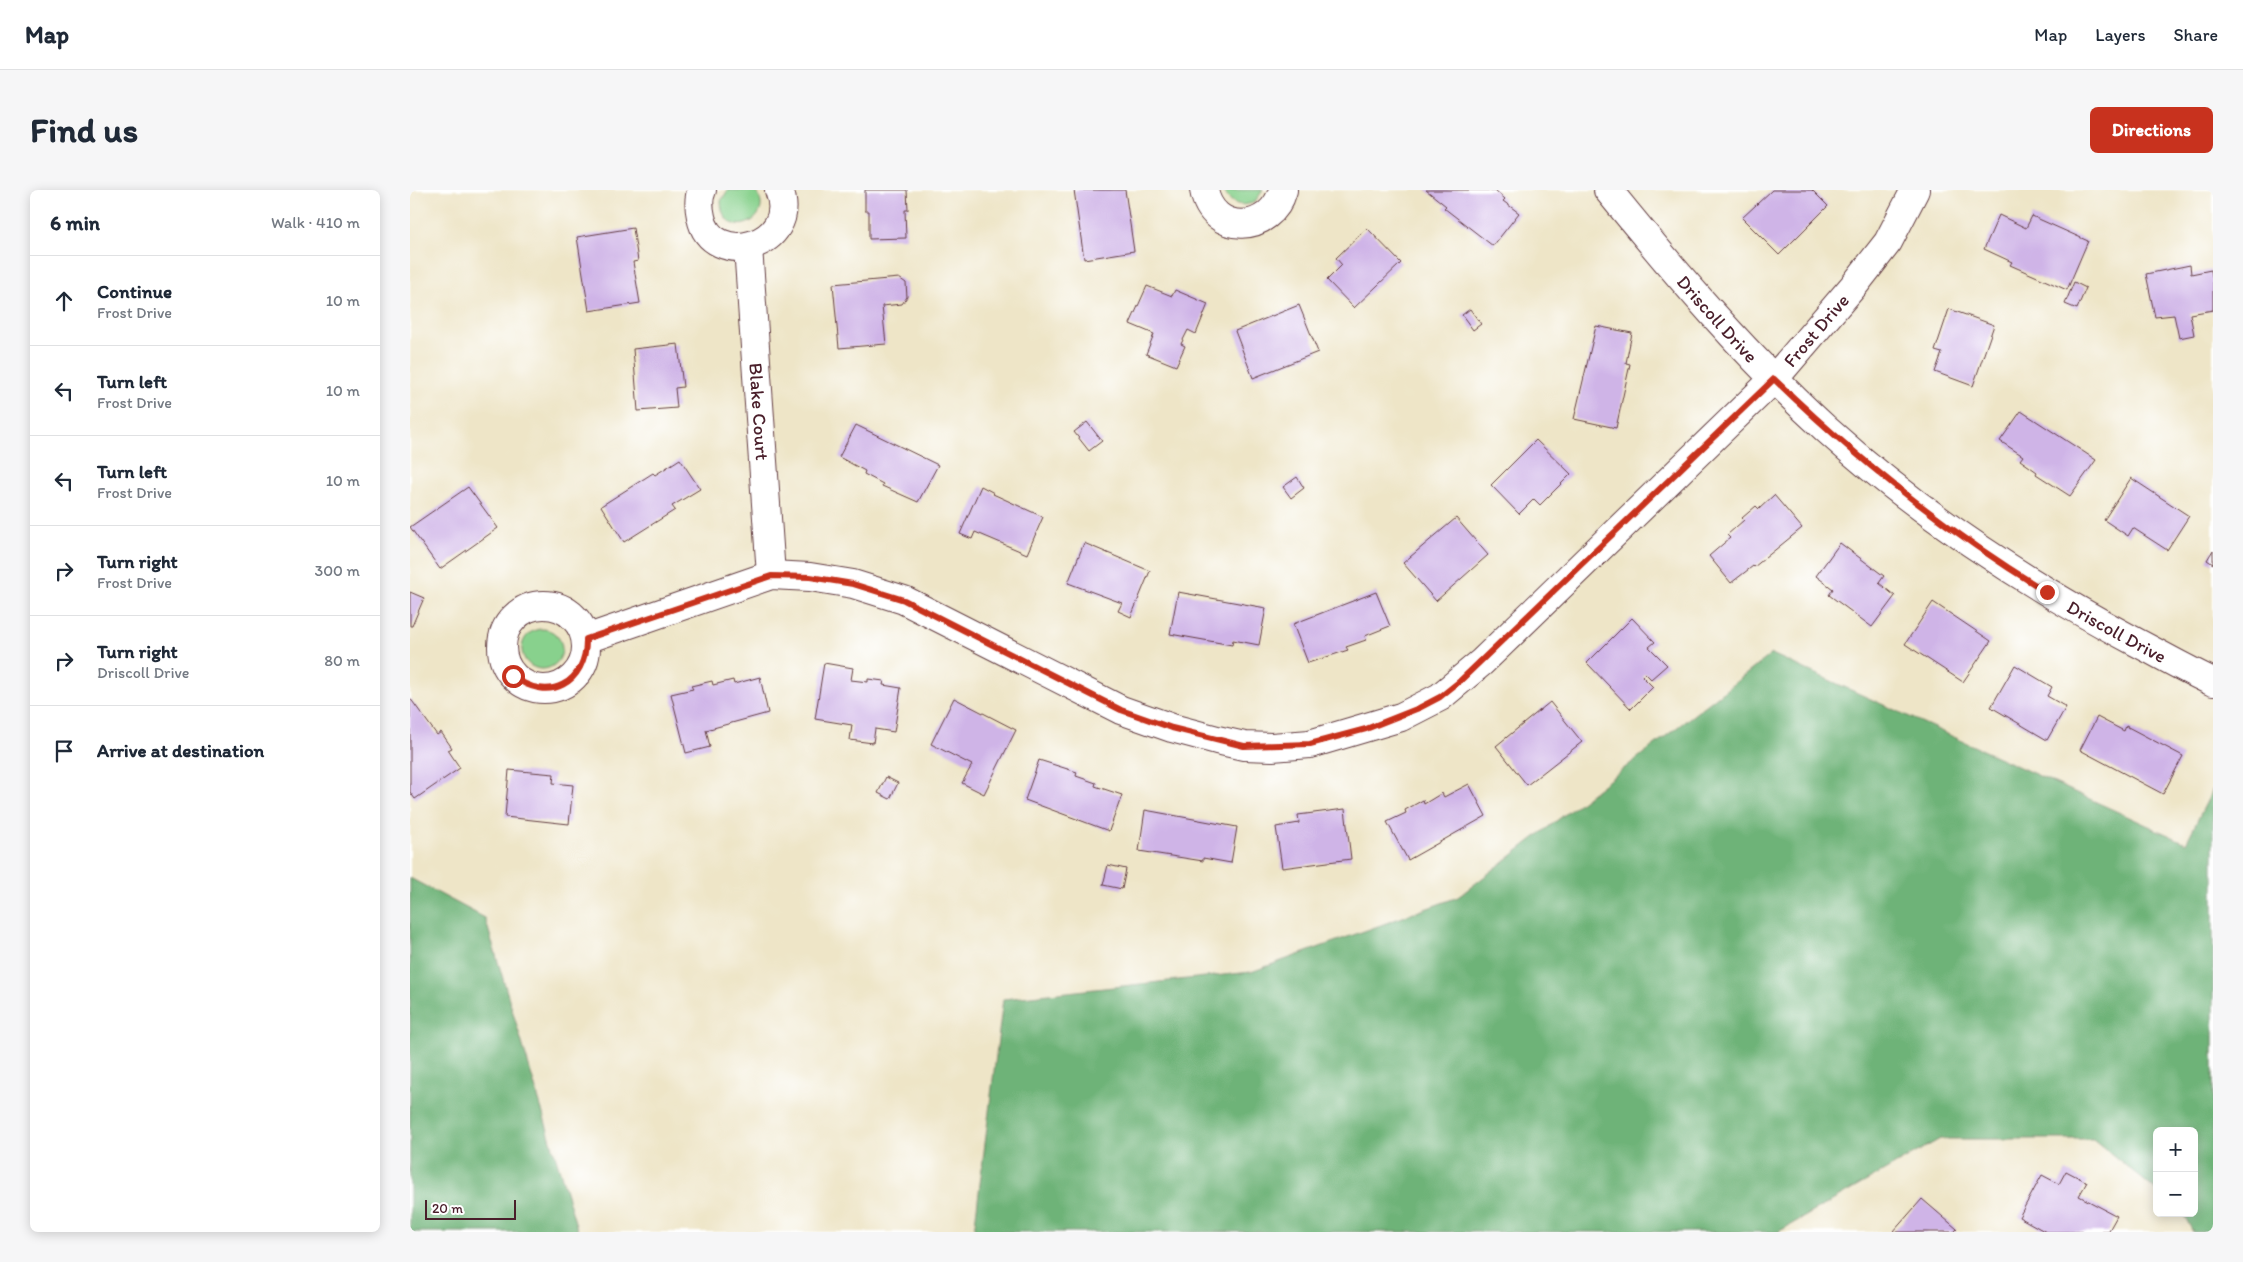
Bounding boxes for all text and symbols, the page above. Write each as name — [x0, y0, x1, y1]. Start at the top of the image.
text: Map — [25, 20, 69, 49]
text: Map — [2034, 24, 2067, 46]
text: Layers — [2095, 24, 2145, 46]
text: Share — [2173, 24, 2218, 46]
button: Directions — [2090, 107, 2213, 153]
text: Find us — [30, 109, 138, 151]
text: 6 min — [50, 210, 100, 235]
text: Walk · 410 m — [271, 213, 360, 232]
street label: Driscoll Drive — [1672, 270, 1763, 367]
text: Continue — [97, 280, 172, 303]
icon: ahead — [50, 287, 78, 315]
street label: Frost Drive — [1778, 289, 1854, 371]
text: 10 m — [326, 291, 360, 310]
text: Frost Drive — [97, 303, 172, 322]
street label: Blake Court — [745, 362, 774, 461]
text: Turn left — [97, 370, 167, 393]
icon: left — [50, 377, 78, 405]
text: 10 m — [326, 381, 360, 400]
text: Frost Drive — [97, 393, 172, 412]
text: Turn left — [97, 460, 167, 483]
icon: left — [50, 467, 78, 495]
text: 10 m — [326, 471, 360, 490]
text: Frost Drive — [97, 483, 172, 502]
text: Turn right — [97, 550, 178, 573]
icon: right — [50, 557, 78, 585]
text: 300 m — [315, 561, 360, 580]
text: Frost Drive — [97, 573, 172, 592]
route end — [2036, 581, 2059, 604]
street label: Driscoll Drive — [2063, 595, 2171, 668]
text: Turn right — [97, 640, 178, 663]
icon: right — [50, 647, 78, 675]
text: 80 m — [324, 651, 360, 670]
text: Driscoll Drive — [97, 663, 190, 682]
route start — [502, 665, 525, 688]
icon: arrive — [50, 737, 78, 765]
text: Arrive at destination — [97, 739, 264, 762]
map controls — [2153, 1127, 2198, 1217]
button: + — [2153, 1127, 2198, 1172]
button: − — [2153, 1172, 2198, 1217]
scale bar — [425, 1197, 516, 1220]
text: 20 m — [432, 1200, 463, 1217]

